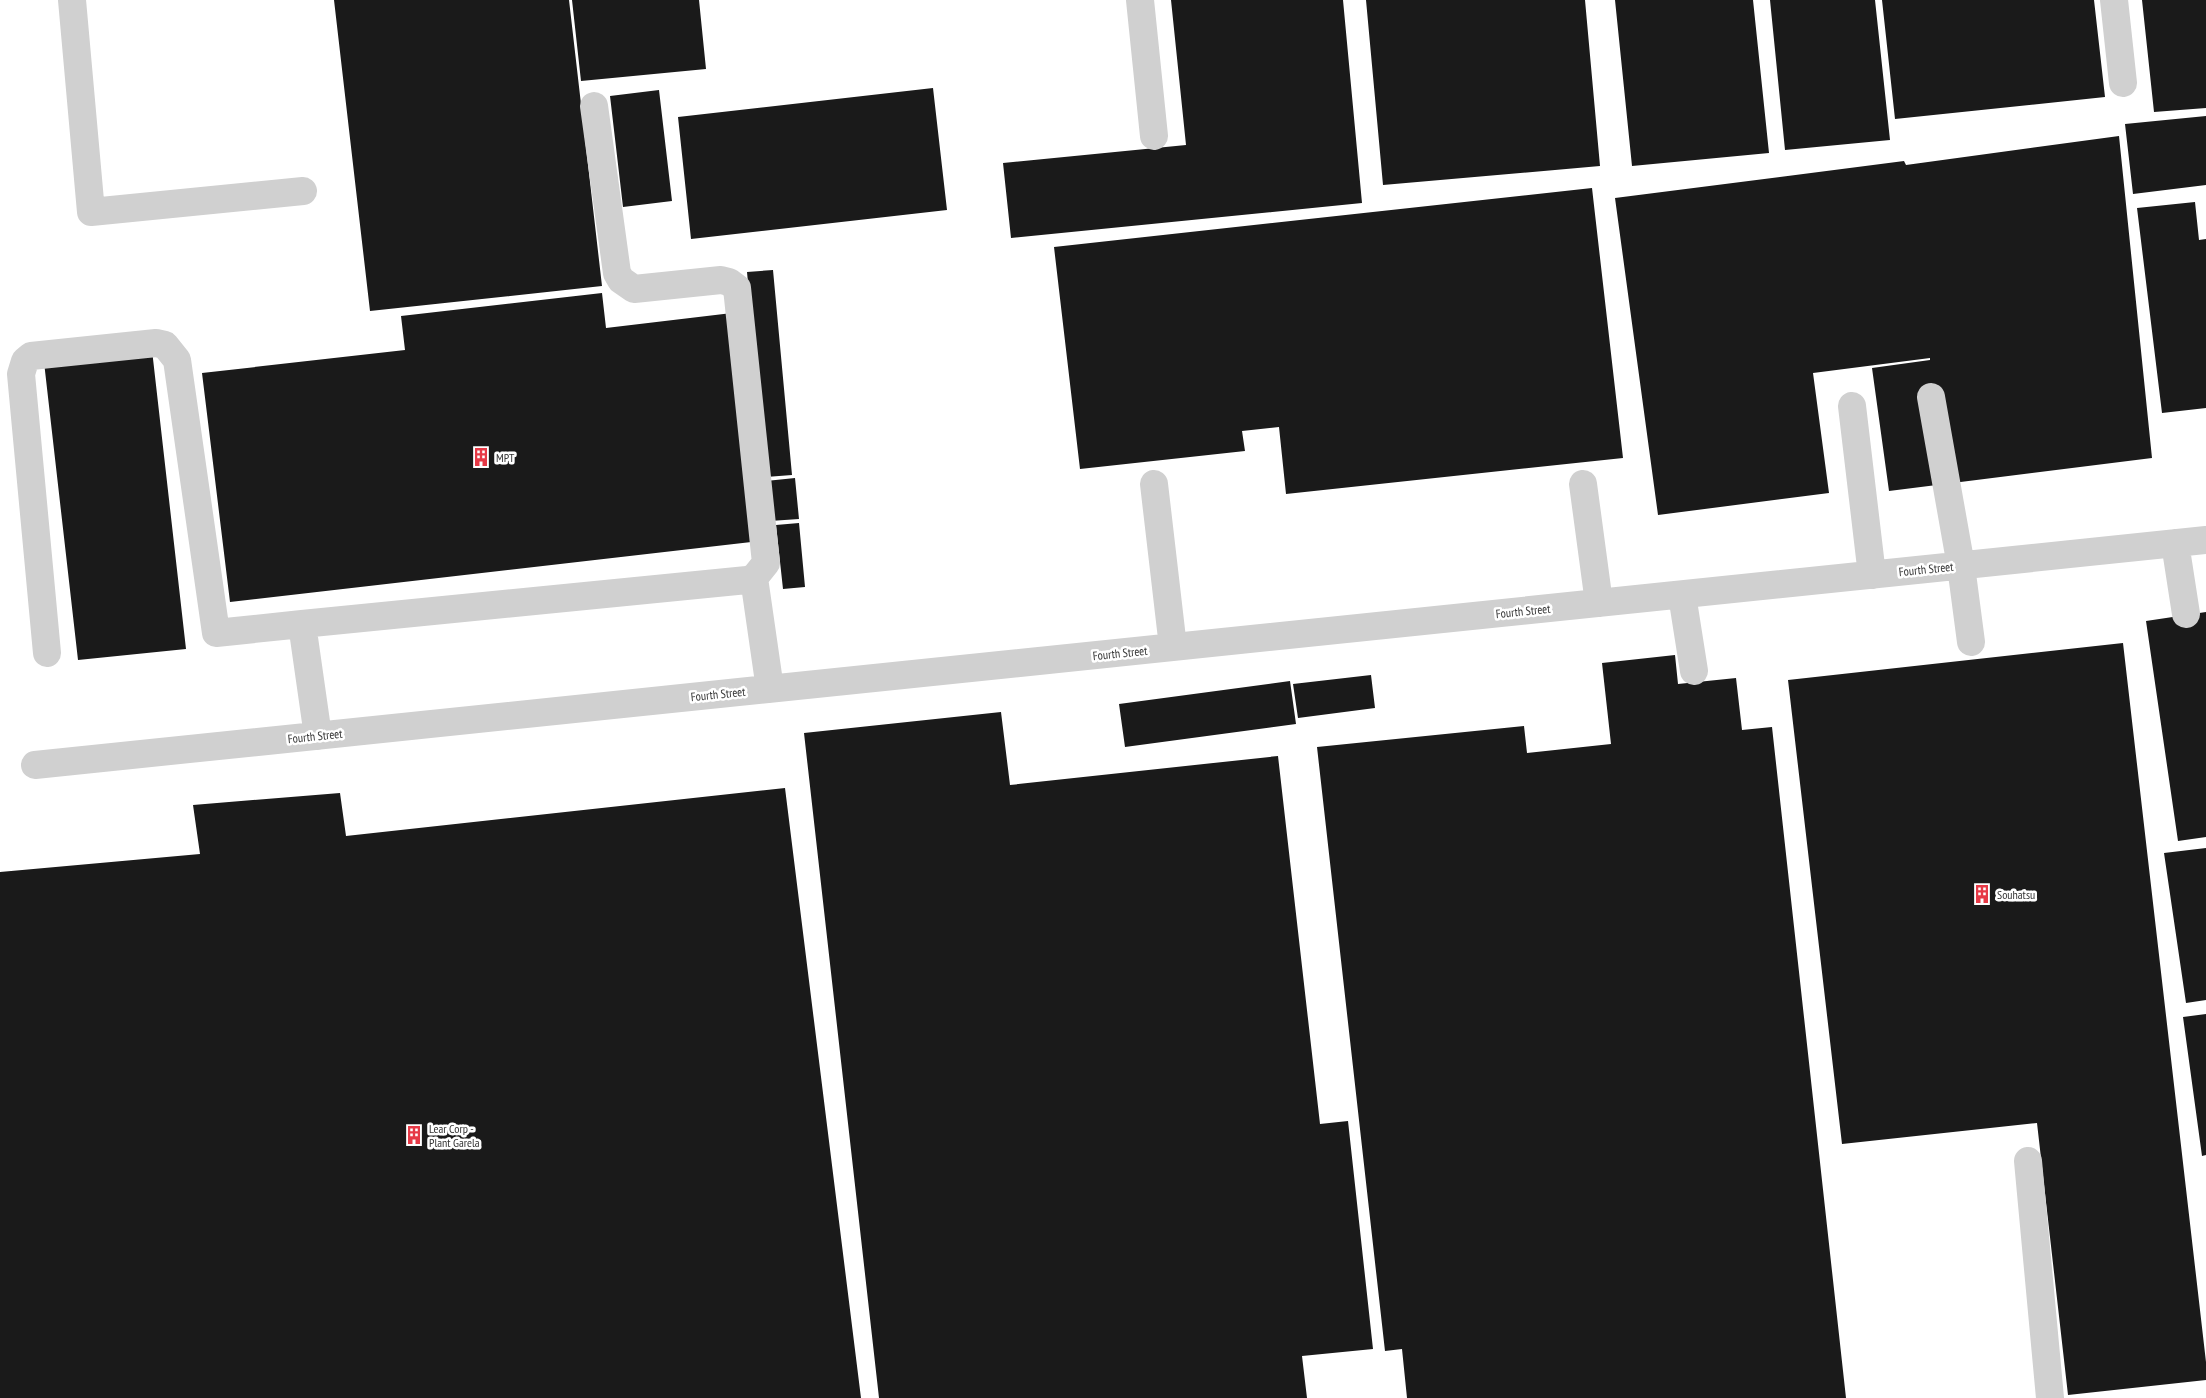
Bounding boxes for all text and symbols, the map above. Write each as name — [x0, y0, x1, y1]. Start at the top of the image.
building icon: MPT — [470, 446, 492, 468]
place label: MPT — [496, 450, 515, 465]
street label: Fourth Street — [1898, 559, 1955, 579]
street label: Fourth Street — [1495, 601, 1552, 621]
street label: Fourth Street — [1092, 643, 1149, 663]
street label: Fourth Street — [690, 684, 747, 704]
street label: Fourth Street — [287, 726, 344, 746]
building icon: Souhatsu — [1971, 883, 1993, 905]
place label: Souhatsu — [1997, 887, 2035, 902]
place label: Lear Corp - Plant Garela — [429, 1121, 480, 1150]
building icon: Lear Corp - Plant Garela — [403, 1124, 425, 1146]

